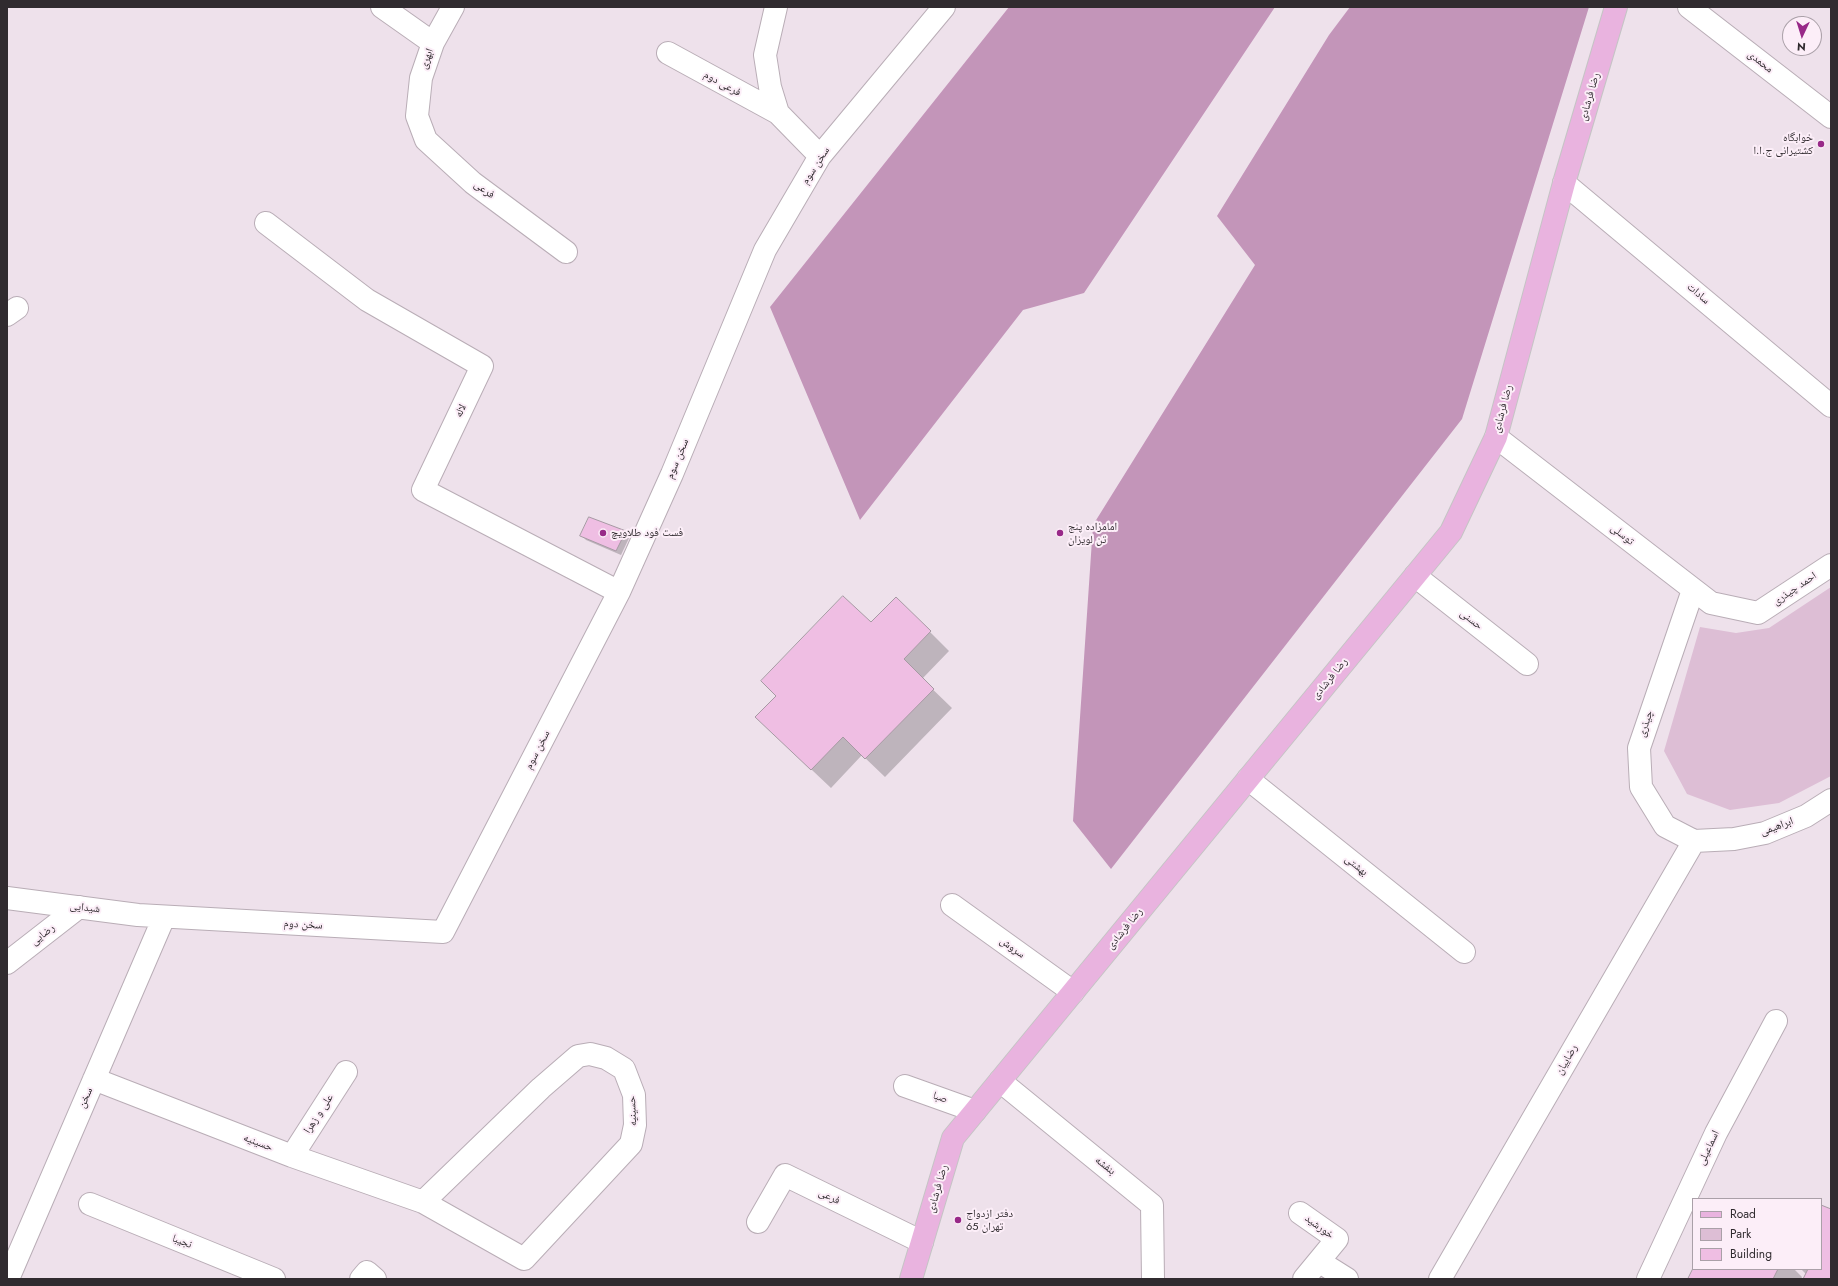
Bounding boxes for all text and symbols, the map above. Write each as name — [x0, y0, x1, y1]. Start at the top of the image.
north arrow — [1782, 16, 1822, 56]
text: N — [1796, 39, 1806, 55]
street label: ابهری — [417, 47, 437, 71]
street label: محمدی — [1745, 48, 1775, 76]
street label: فرعی دوم — [701, 68, 743, 100]
street label: رضا فرشادی — [1577, 71, 1603, 123]
place label: خوابگاه کشتیرانی ج.ا.ا — [1753, 131, 1813, 157]
marker: خوابگاه کشتیرانی ج.ا.ا — [1816, 139, 1826, 149]
street label: سخن سوم — [799, 145, 833, 187]
street label: فرعی — [471, 178, 497, 202]
street label: سادات — [1684, 281, 1712, 307]
street label: رضا فرشادی — [1490, 383, 1516, 435]
street label: لاله — [452, 402, 470, 420]
street label: سخن سوم — [664, 437, 692, 481]
place label: امامزاده پنج تن لویزان — [1068, 520, 1117, 546]
street label: توسلی — [1608, 522, 1636, 548]
place label: فست فود طلاویچ — [611, 526, 683, 540]
marker: فست فود طلاویچ — [598, 528, 608, 538]
marker: امامزاده پنج تن لویزان — [1055, 528, 1065, 538]
street label: احمد چیذری — [1771, 570, 1819, 608]
street label: حسنی — [1457, 607, 1485, 633]
street label: رضا فرشادی — [1309, 656, 1351, 702]
street label: چیذری — [1636, 709, 1656, 739]
street label: سخن سوم — [523, 728, 553, 772]
street label: ابراهیمی — [1759, 815, 1795, 839]
street label: بهشتی — [1342, 853, 1370, 879]
street label: شیدایی — [69, 900, 101, 916]
street label: رضا فرشادی — [1104, 906, 1146, 952]
street label: سخن دوم — [283, 917, 323, 933]
street label: رضایی — [28, 921, 58, 949]
street label: سروش — [997, 934, 1027, 962]
street label: رضاییان — [1553, 1043, 1581, 1077]
street label: سخن — [76, 1086, 96, 1110]
street label: صبا — [931, 1089, 949, 1107]
street label: علی و زهرا — [301, 1092, 337, 1136]
street label: حسینیه — [626, 1096, 640, 1126]
street label: اسماعیلی — [1695, 1128, 1723, 1168]
street label: حسینیه — [241, 1131, 275, 1155]
street label: بنفشه — [1092, 1154, 1118, 1178]
street label: رضا فرشادی — [925, 1163, 951, 1215]
street label: فرعی — [816, 1186, 842, 1208]
legend — [1692, 1198, 1822, 1270]
text: Road — [1730, 1205, 1756, 1223]
place label: دفتر ازدواج 65 تهران — [966, 1207, 1013, 1233]
street label: خورشید — [1302, 1212, 1336, 1242]
marker: دفتر ازدواج 65 تهران — [953, 1215, 963, 1225]
text: Park — [1730, 1225, 1751, 1243]
street label: نجیبا — [170, 1232, 194, 1252]
text: Building — [1730, 1245, 1772, 1263]

